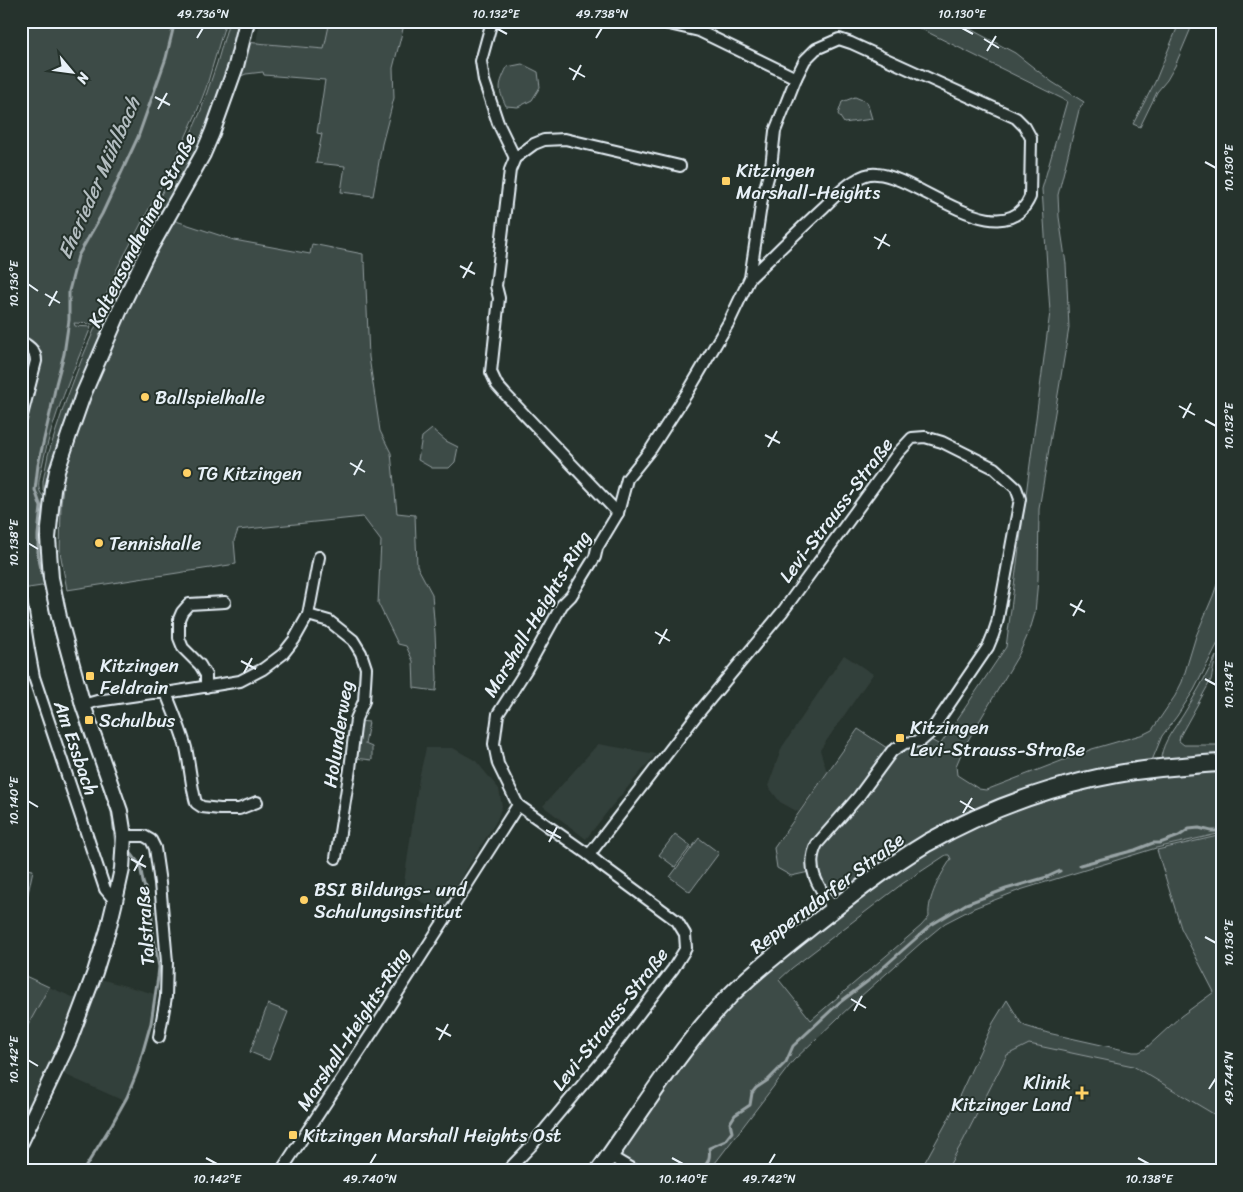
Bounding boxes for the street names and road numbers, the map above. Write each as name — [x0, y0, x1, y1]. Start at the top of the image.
street label: Kaltensondheimer Straße — [78, 126, 206, 333]
street label: Levi-Strauss-Straße — [770, 430, 902, 590]
street label: Marshall-Heights-Ring — [474, 524, 600, 704]
street label: Holunderweg — [313, 678, 363, 790]
street label: Am Essbach — [44, 695, 108, 800]
street label: Repperndorfer Straße — [743, 824, 911, 962]
street label: Talstraße — [126, 885, 164, 967]
street label: Marshall-Heights-Ring — [288, 940, 419, 1118]
street label: Levi-Strauss-Straße — [543, 940, 677, 1098]

